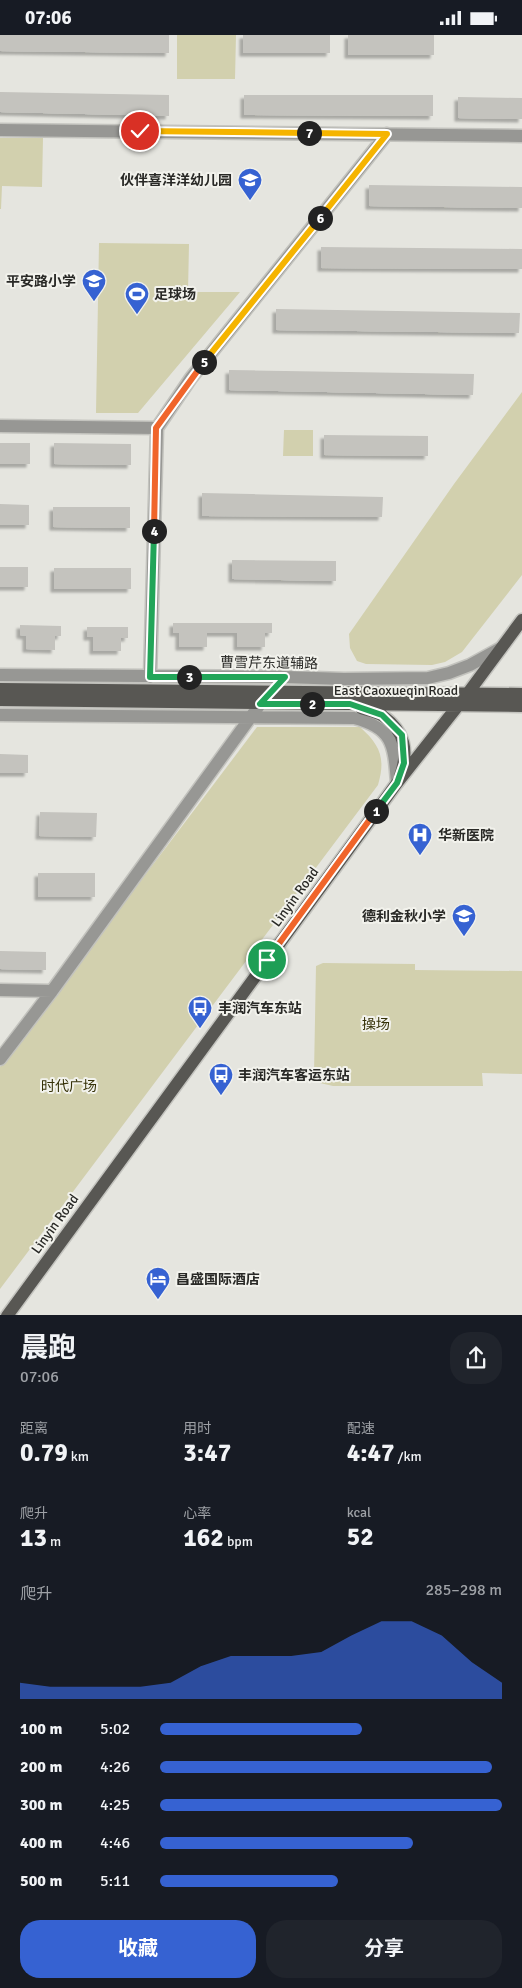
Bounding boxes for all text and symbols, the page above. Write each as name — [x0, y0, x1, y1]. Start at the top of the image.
text: 07:06 — [25, 6, 72, 30]
pin — [119, 110, 161, 152]
icon: check — [126, 117, 154, 145]
pin: 7 — [296, 121, 322, 145]
text: 7 — [306, 125, 313, 142]
school or university icon: 伙伴喜洋洋幼儿园 — [237, 167, 263, 201]
place label: 伙伴喜洋洋幼儿园 — [120, 172, 232, 189]
pin: 6 — [308, 205, 332, 231]
text: 6 — [317, 210, 324, 227]
school or university icon: 平安路小学 — [81, 268, 107, 302]
place label: 平安路小学 — [6, 273, 76, 290]
sports icon: 足球场 — [124, 281, 150, 315]
place label: 足球场 — [154, 286, 196, 303]
pin: 5 — [192, 349, 216, 375]
text: 5 — [201, 354, 208, 371]
pin: 4 — [142, 519, 166, 543]
text: 4 — [151, 523, 158, 540]
street label: 曹雪芹东道辅路 — [220, 654, 318, 672]
pin: 3 — [176, 665, 202, 689]
text: 3 — [186, 669, 193, 686]
street label: East Caoxueqin Road — [334, 682, 458, 699]
pin: 2 — [300, 691, 324, 717]
text: 2 — [309, 696, 316, 713]
pin: 1 — [364, 799, 388, 823]
text: 1 — [373, 803, 380, 820]
hospital icon: 华新医院 — [407, 822, 433, 856]
place label: 华新医院 — [438, 827, 494, 844]
street label: Linyin Road — [268, 864, 322, 930]
school or university icon: 德利金秋小学 — [451, 903, 477, 937]
place label: 德利金秋小学 — [362, 908, 446, 925]
pin — [246, 939, 288, 981]
icon: arrive — [253, 946, 281, 974]
bus stop icon: 丰润汽车东站 — [187, 995, 213, 1029]
place label: 丰润汽车东站 — [218, 1000, 302, 1017]
park label: 操场 — [362, 1016, 390, 1033]
bus stop icon: 丰润汽车客运东站 — [208, 1062, 234, 1096]
place label: 丰润汽车客运东站 — [238, 1067, 350, 1084]
park label: 时代广场 — [41, 1078, 97, 1095]
street label: Linyin Road — [28, 1191, 82, 1257]
hotel icon: 昌盛国际酒店 — [145, 1266, 171, 1300]
place label: 昌盛国际酒店 — [176, 1271, 260, 1288]
text: 晨跑 — [20, 1331, 76, 1365]
button: share — [450, 1332, 502, 1384]
text: 07:06 — [20, 1367, 59, 1387]
text: 距离 — [20, 1420, 48, 1437]
text: 用时 — [183, 1420, 211, 1437]
text: 配速 — [347, 1420, 375, 1437]
text: 0.79 — [20, 1437, 68, 1468]
text: 3:47 — [183, 1437, 231, 1468]
text: 4:47 — [347, 1437, 395, 1468]
text: km — [68, 1448, 89, 1465]
text: /km — [395, 1448, 422, 1465]
text: kcal — [347, 1504, 371, 1521]
text: 爬升 — [20, 1505, 48, 1522]
text: 心率 — [183, 1505, 211, 1522]
text: 52 — [347, 1521, 374, 1552]
text: 13 — [20, 1522, 47, 1553]
text: 162 — [183, 1522, 224, 1553]
text: m — [47, 1533, 61, 1550]
text: bpm — [224, 1533, 253, 1550]
text: 285–298 m — [425, 1580, 502, 1600]
text: 爬升 — [20, 1584, 52, 1604]
text: 100 m — [20, 1719, 62, 1739]
text: 5:02 — [100, 1719, 130, 1739]
text: 200 m — [20, 1757, 62, 1777]
text: 4:26 — [100, 1757, 130, 1777]
text: 300 m — [20, 1795, 62, 1815]
text: 4:25 — [100, 1795, 130, 1815]
text: 400 m — [20, 1833, 62, 1853]
text: 4:46 — [100, 1833, 130, 1853]
text: 500 m — [20, 1871, 62, 1891]
text: 5:11 — [100, 1871, 130, 1891]
button: 收藏 — [20, 1920, 256, 1978]
button: 分享 — [266, 1920, 502, 1978]

